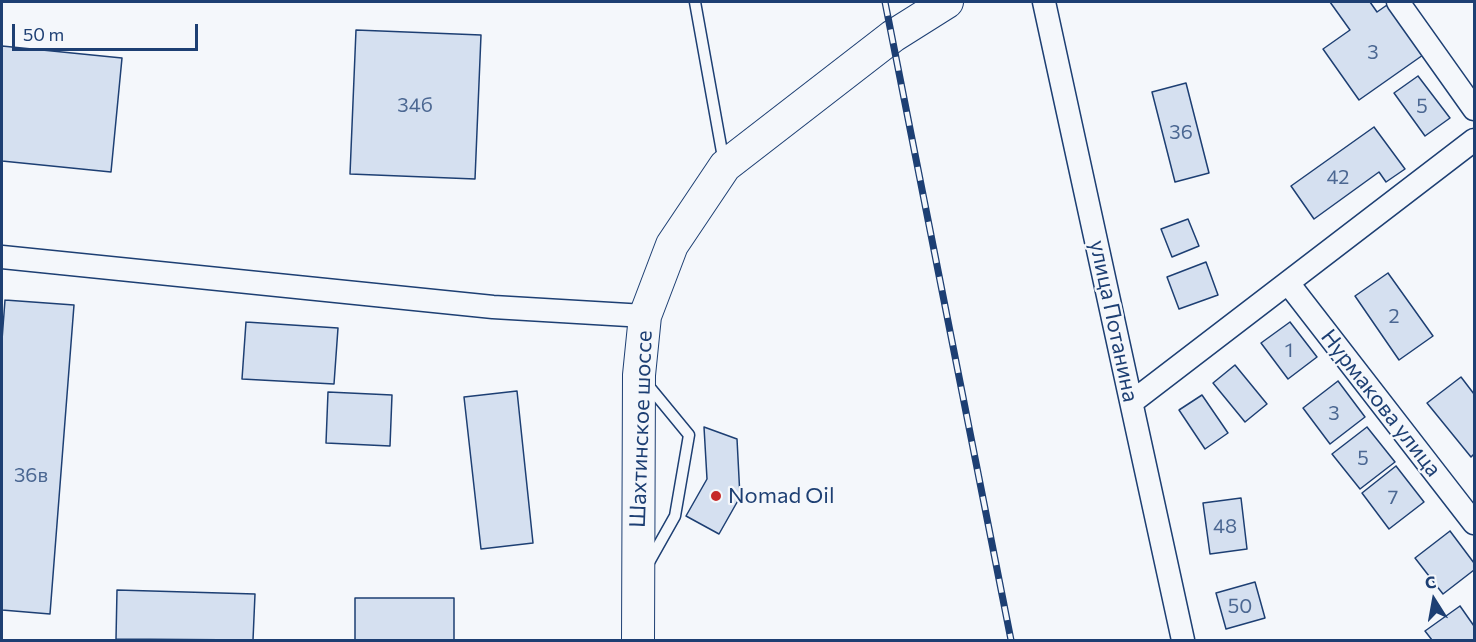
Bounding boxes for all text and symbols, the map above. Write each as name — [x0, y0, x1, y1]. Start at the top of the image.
scale bar — [15, 12, 201, 50]
text: 50 m — [23, 23, 64, 45]
house number: 3 — [1367, 40, 1379, 64]
house number: 34б — [397, 93, 433, 117]
house number: 5 — [1416, 94, 1428, 118]
house number: 36 — [1169, 120, 1193, 144]
house number: 42 — [1327, 165, 1349, 189]
street label: улица Потанина — [1084, 238, 1144, 404]
house number: 2 — [1388, 304, 1400, 328]
street label: Нурмакова улица — [1315, 324, 1447, 482]
street label: Шахтинское шоссе — [624, 330, 658, 528]
house number: 1 — [1285, 338, 1293, 362]
house number: 3 — [1328, 401, 1340, 425]
house number: 5 — [1357, 446, 1369, 470]
house number: 36в — [14, 463, 48, 487]
place label: Nomad Oil — [728, 483, 835, 509]
house number: 7 — [1388, 485, 1398, 509]
marker: Nomad Oil — [709, 489, 723, 503]
house number: 48 — [1213, 514, 1237, 538]
north arrow — [1404, 570, 1464, 630]
text: С — [1423, 571, 1438, 592]
house number: 50 — [1228, 594, 1252, 618]

